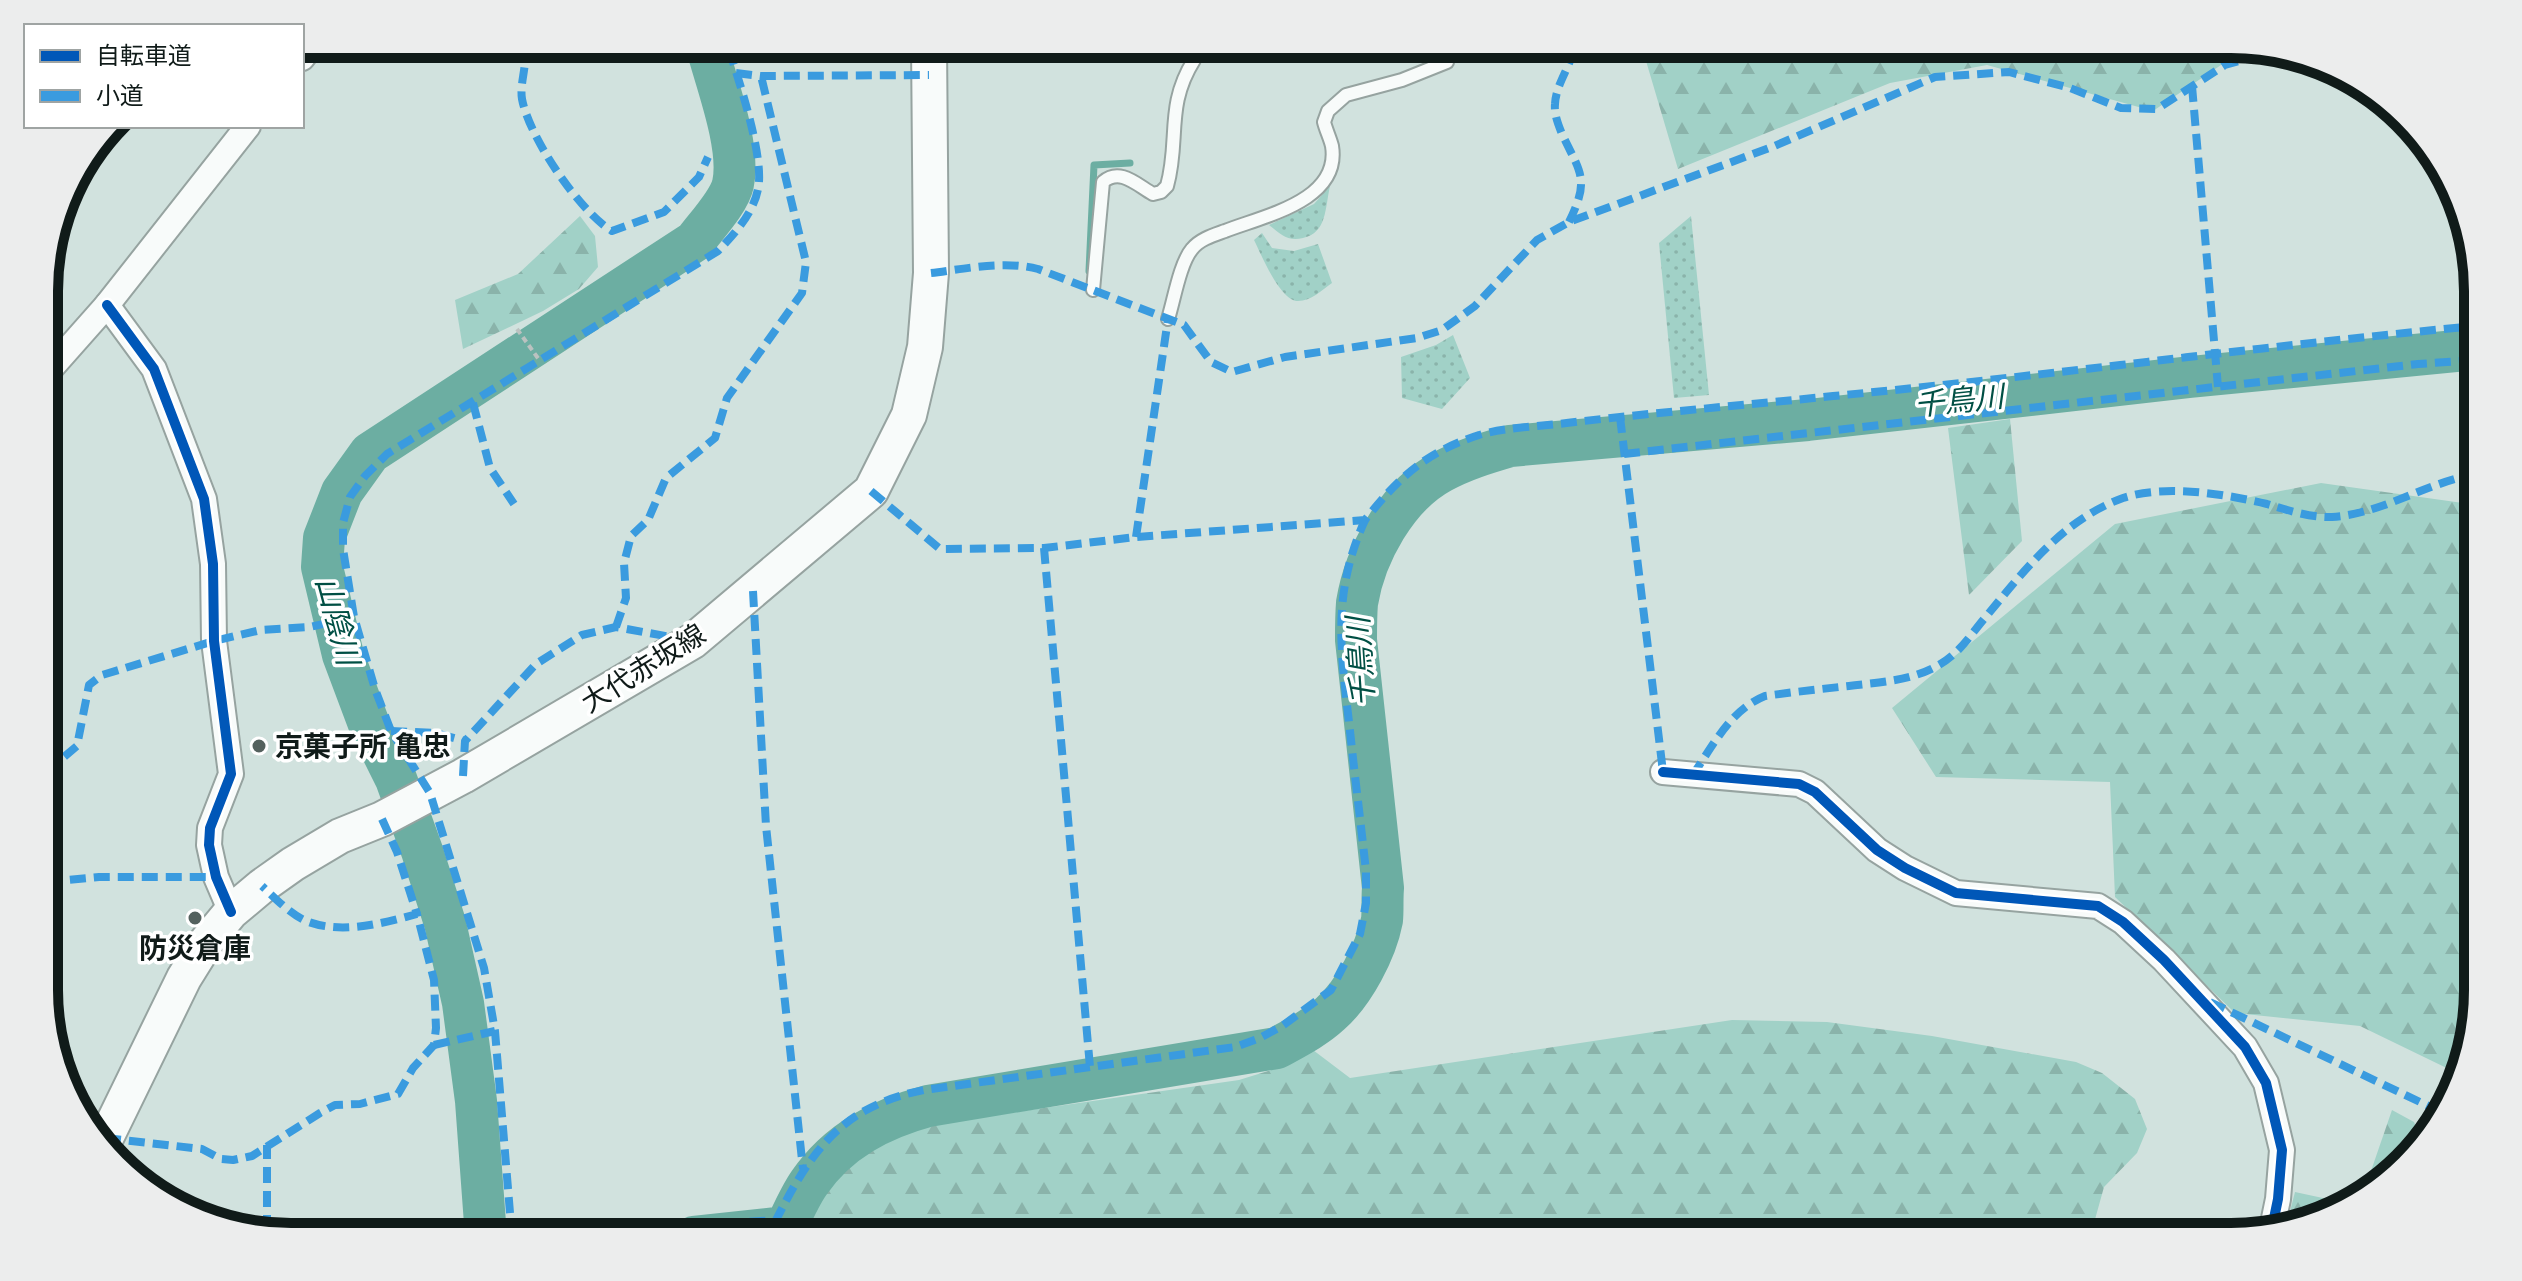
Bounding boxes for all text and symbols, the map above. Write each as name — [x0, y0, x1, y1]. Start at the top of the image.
legend — [24, 24, 304, 128]
text: 自転車道 — [96, 38, 192, 71]
text: 小道 — [96, 78, 144, 111]
water label: 千鳥川 — [1912, 374, 2009, 425]
water label: 山陰川 — [307, 572, 371, 672]
water label: 千鳥川 — [1336, 613, 1383, 708]
street label: 大代赤坂線 — [573, 614, 712, 720]
place label: 京菓子所 亀忠 — [275, 726, 450, 764]
marker: 京菓子所 亀忠 — [250, 737, 268, 755]
marker: 防災倉庫 — [186, 909, 204, 927]
place label: 防災倉庫 — [139, 928, 251, 966]

